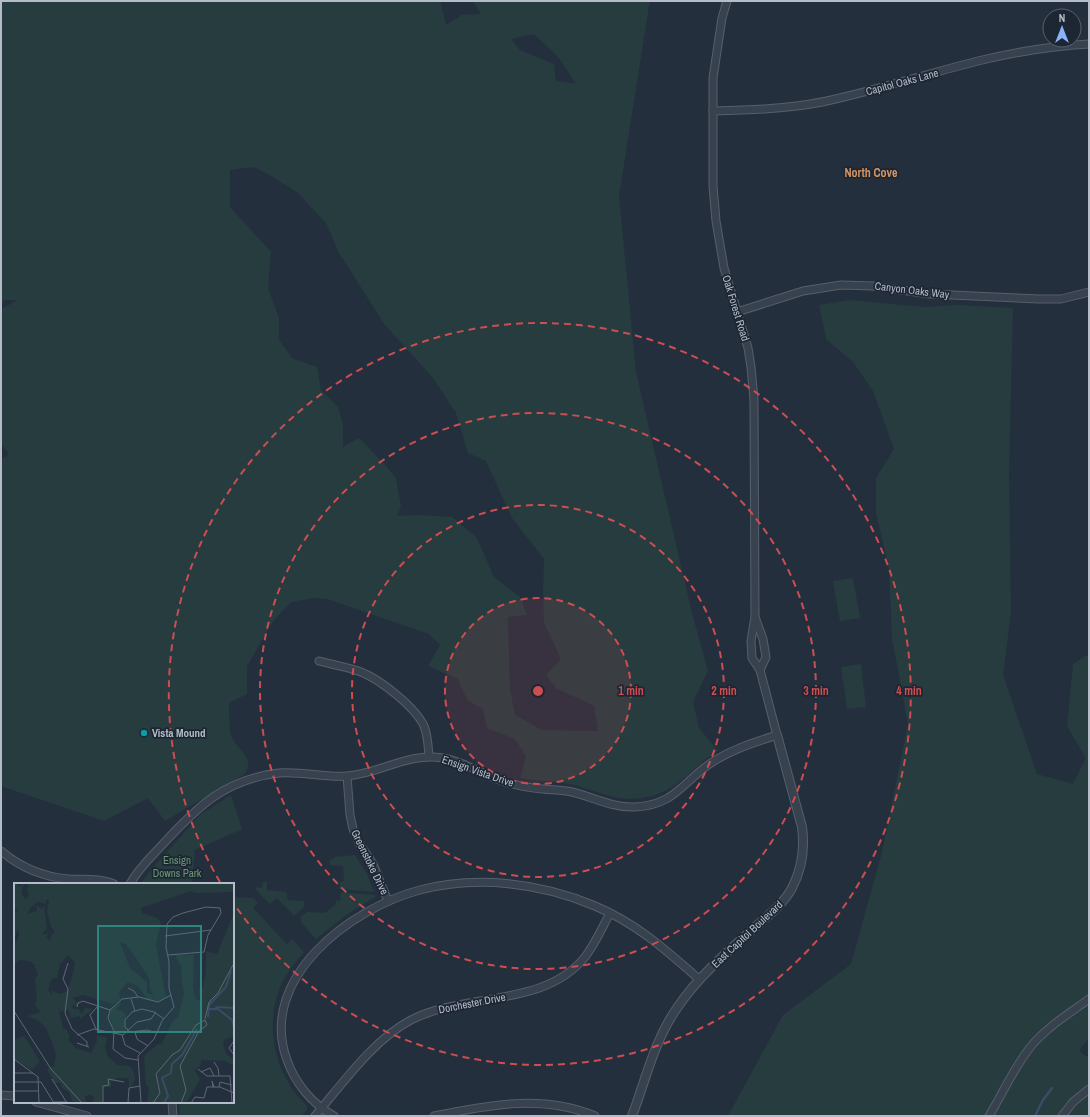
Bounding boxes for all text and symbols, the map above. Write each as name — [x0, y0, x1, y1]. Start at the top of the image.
north arrow — [1042, 8, 1082, 48]
text: N — [1059, 11, 1065, 25]
street label: Capitol Oaks Lane — [864, 66, 940, 98]
district label: North Cove — [844, 165, 898, 181]
street label: Oak Forest Road — [719, 273, 753, 343]
street label: Canyon Oaks Way — [874, 278, 950, 302]
text: 1 min — [618, 683, 644, 699]
text: 2 min — [711, 683, 737, 699]
text: 3 min — [803, 683, 829, 699]
text: 4 min — [896, 683, 922, 699]
centre of rings — [531, 684, 545, 698]
place label: Vista Mound — [152, 726, 205, 740]
marker: Vista Mound — [139, 728, 149, 738]
street label: Ensign Vista Drive — [440, 752, 516, 790]
street label: Greenstoke Drive — [348, 827, 392, 897]
park label: Ensign Downs Park — [153, 853, 202, 880]
inset map — [14, 883, 234, 1103]
street label: East Capitol Boulevard — [708, 897, 786, 971]
street label: Dorchester Drive — [437, 990, 507, 1016]

